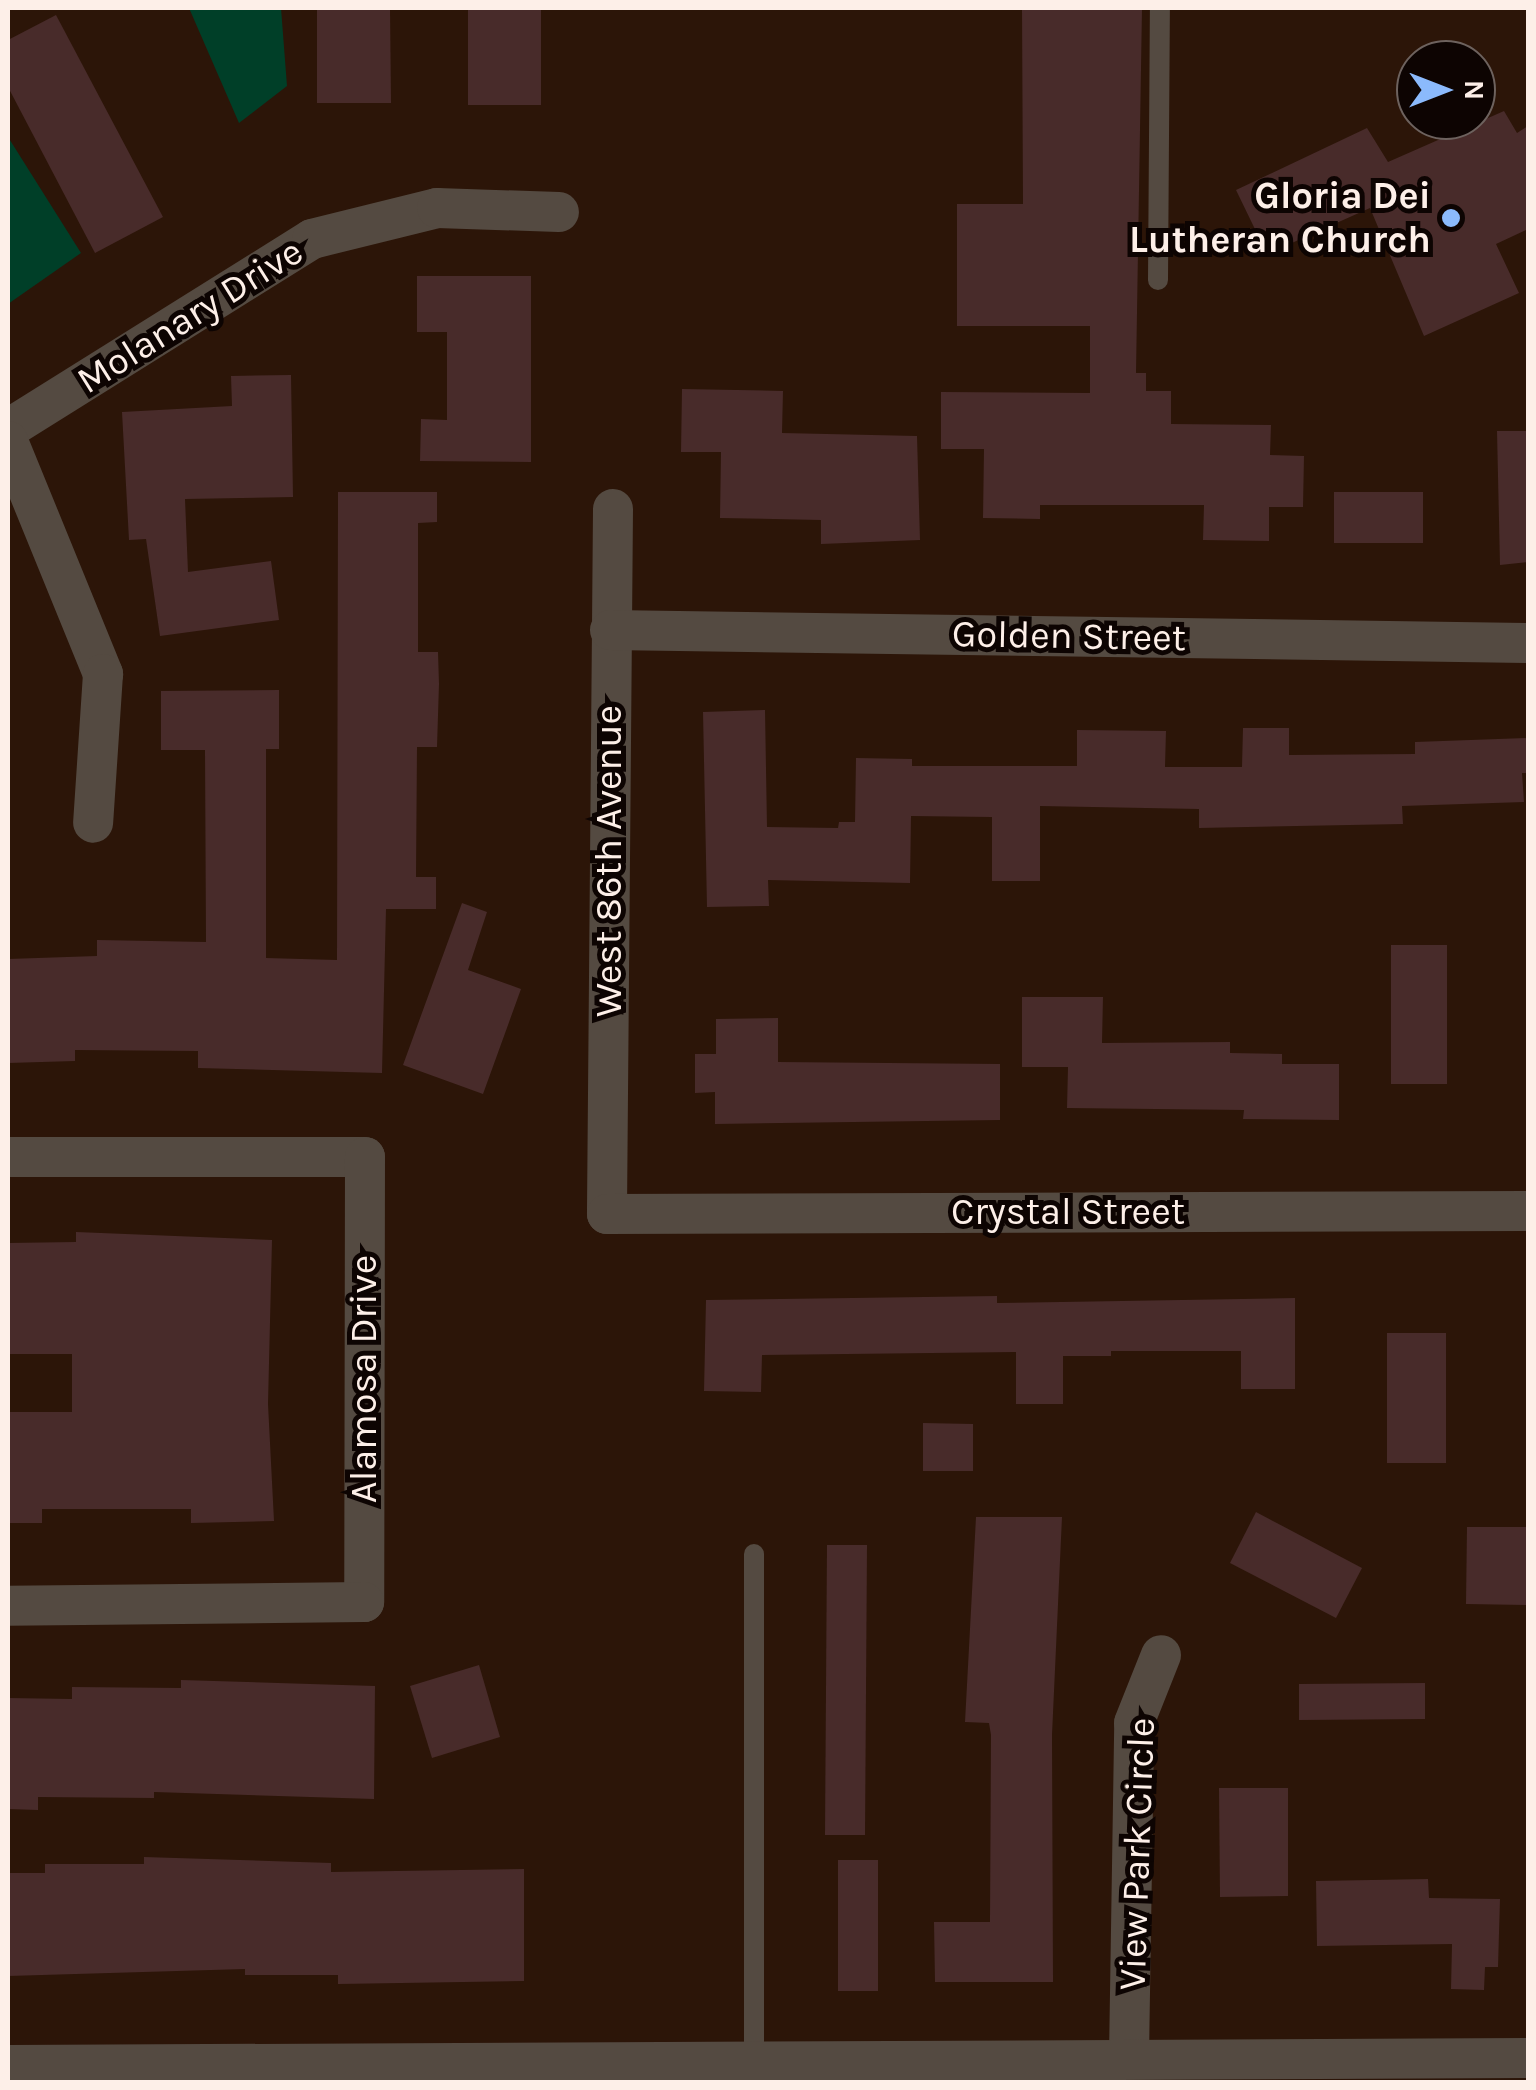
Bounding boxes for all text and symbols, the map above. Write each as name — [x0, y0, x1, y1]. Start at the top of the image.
north arrow — [1396, 40, 1496, 140]
text: N — [1458, 80, 1491, 100]
place label: Gloria Dei Lutheran Church — [1129, 173, 1431, 262]
marker: Gloria Dei Lutheran Church — [1440, 207, 1462, 229]
street label: Molanary Drive — [69, 228, 311, 404]
street label: Golden Street — [952, 611, 1186, 661]
street label: West 86th Avenue — [586, 705, 632, 1017]
street label: Crystal Street — [951, 1189, 1185, 1235]
street label: Alamosa Drive — [341, 1255, 387, 1503]
street label: View Park Circle — [1109, 1717, 1165, 1991]

